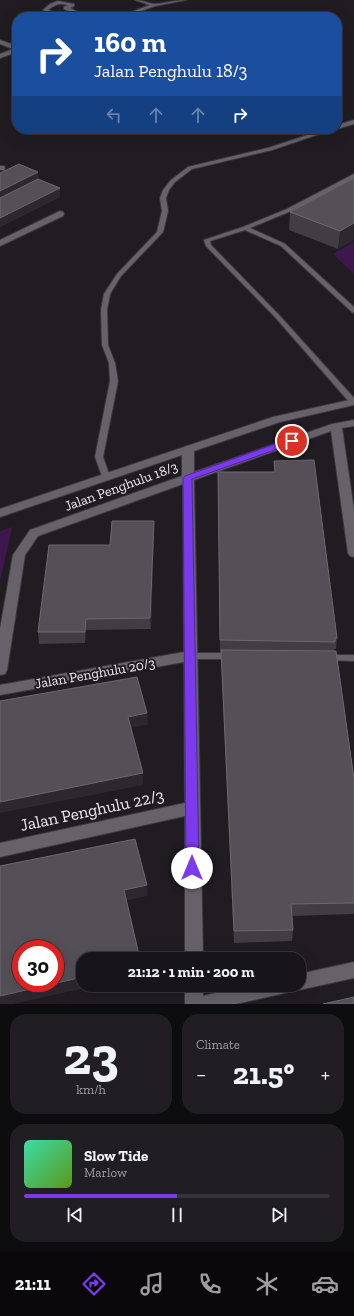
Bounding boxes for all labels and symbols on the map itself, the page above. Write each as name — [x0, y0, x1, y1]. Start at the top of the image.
pin — [275, 424, 309, 458]
street label: Jalan Penghulu 18/3 — [62, 458, 180, 515]
street label: Jalan Penghulu 20/3 — [34, 655, 157, 692]
street label: Jalan Penghulu 22/3 — [18, 785, 166, 835]
position arrow — [171, 847, 213, 889]
speed limit sign: 30 — [12, 940, 64, 992]

